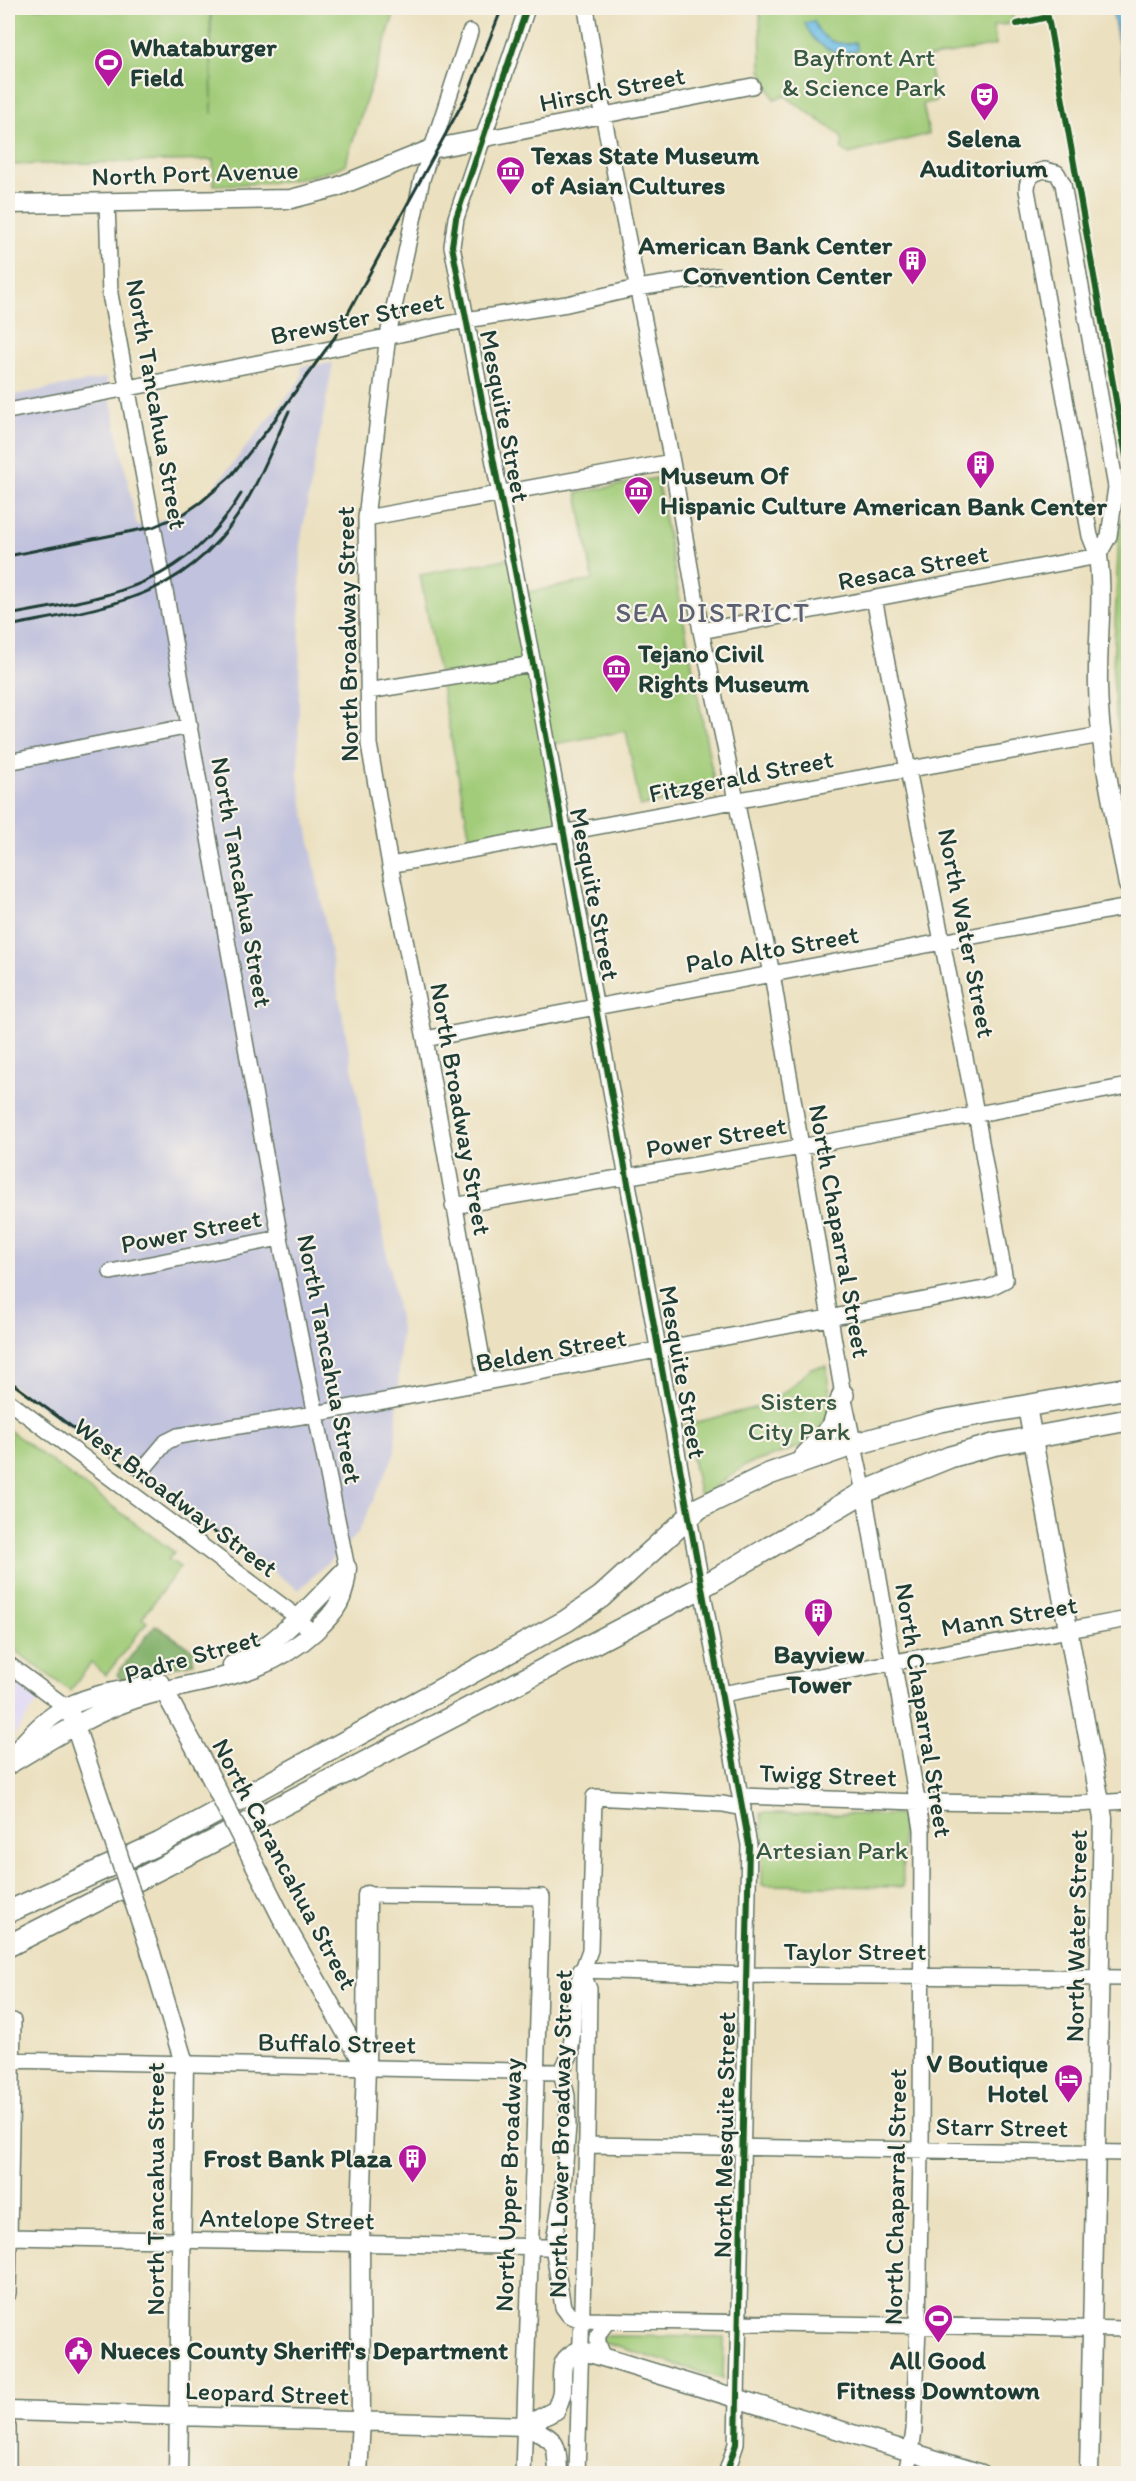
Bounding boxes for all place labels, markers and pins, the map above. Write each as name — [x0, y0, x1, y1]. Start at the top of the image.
place label: Whataburger Field — [130, 31, 277, 93]
sports icon: Whataburger Field — [93, 46, 125, 88]
theatre icon: Selena Auditorium — [968, 80, 1000, 122]
place label: Selena Auditorium — [919, 122, 1048, 184]
place label: Texas State Museum of Asian Cultures — [530, 139, 759, 201]
museum icon: Texas State Museum of Asian Cultures — [494, 154, 526, 196]
place label: American Bank Center Convention Center — [638, 229, 893, 291]
building icon: American Bank Center Convention Center — [897, 244, 929, 286]
building icon: American Bank Center — [964, 448, 996, 490]
place label: Museum Of Hispanic Culture — [660, 459, 846, 521]
museum icon: Museum Of Hispanic Culture — [623, 474, 655, 516]
place label: American Bank Center — [852, 490, 1107, 522]
place label: Tejano Civil Rights Museum — [637, 637, 809, 699]
museum icon: Tejano Civil Rights Museum — [601, 652, 633, 694]
building icon: Bayview Tower — [803, 1596, 835, 1638]
place label: Bayview Tower — [773, 1638, 865, 1700]
place label: V Boutique Hotel — [927, 2047, 1049, 2109]
hotel icon: V Boutique Hotel — [1053, 2062, 1085, 2104]
place label: Frost Bank Plaza — [203, 2142, 392, 2174]
building icon: Frost Bank Plaza — [397, 2142, 429, 2184]
sports icon: All Good Fitness Downtown — [922, 2302, 954, 2344]
public building icon: Nueces County Sheriff's Department — [63, 2334, 95, 2376]
place label: Nueces County Sheriff's Department — [100, 2334, 508, 2366]
place label: All Good Fitness Downtown — [836, 2344, 1040, 2406]

